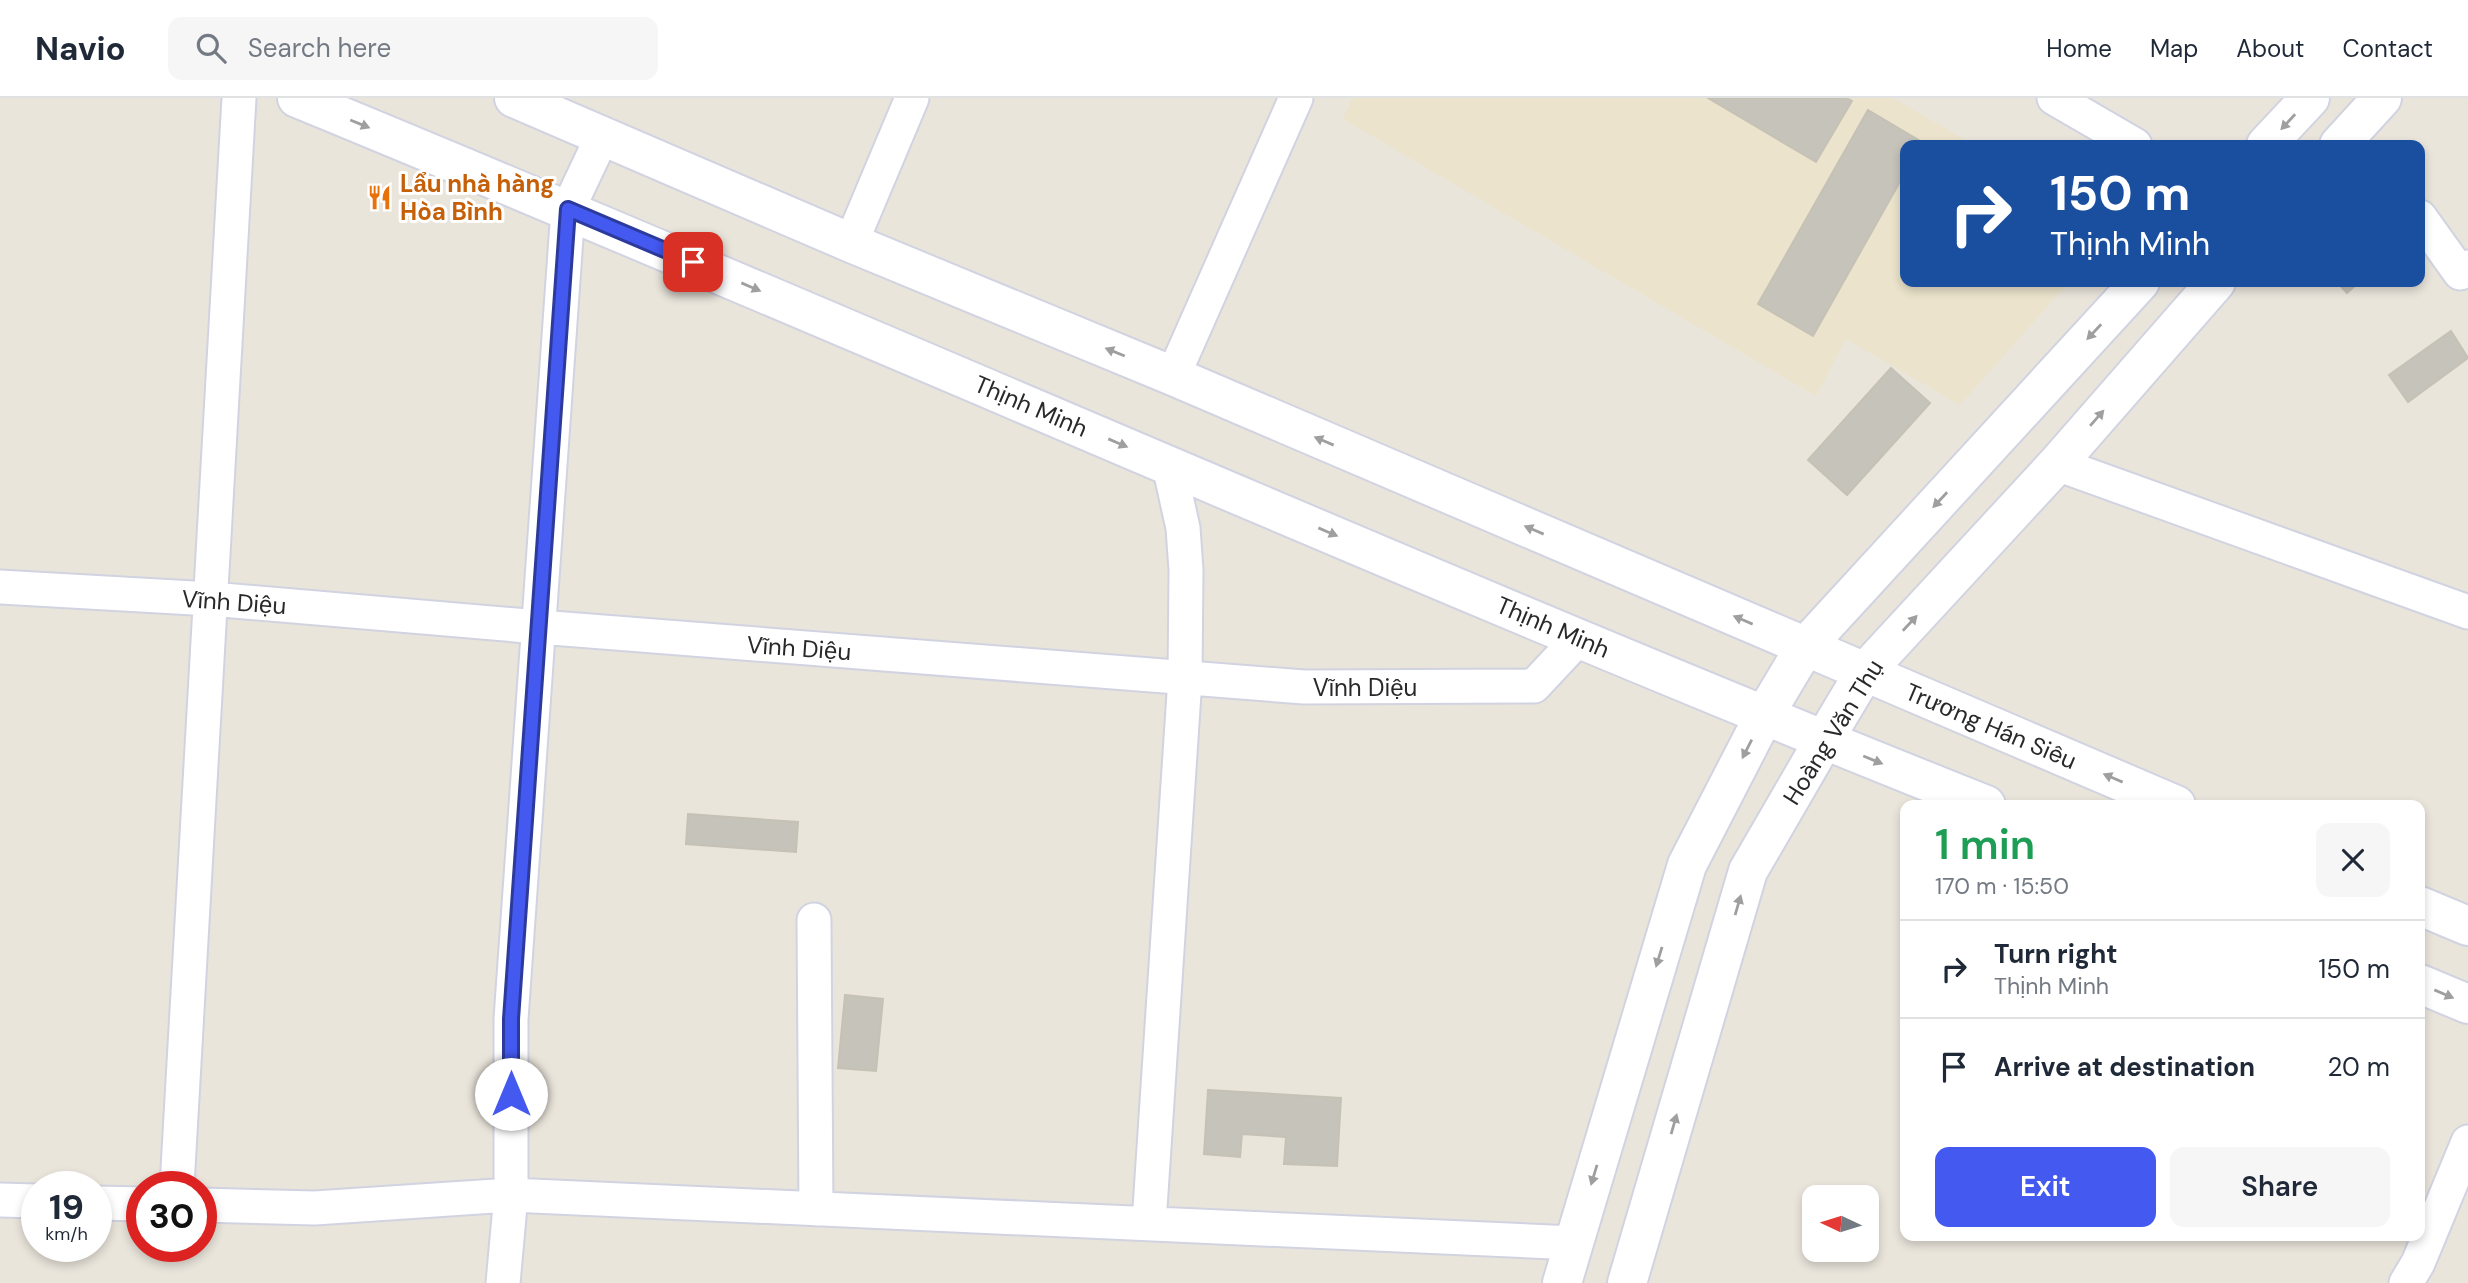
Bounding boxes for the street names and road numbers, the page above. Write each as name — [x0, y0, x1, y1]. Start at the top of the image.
street label: Thịnh Minh — [970, 368, 1092, 444]
street label: Vĩnh Diệu — [181, 583, 287, 621]
street label: Thịnh Minh — [1492, 589, 1614, 665]
street label: Vĩnh Diệu — [746, 629, 852, 667]
street label: Hoàng Văn Thụ — [1776, 654, 1890, 810]
street label: Vĩnh Diệu — [1313, 672, 1417, 703]
street label: Trương Hán Siêu — [1901, 676, 2081, 776]

